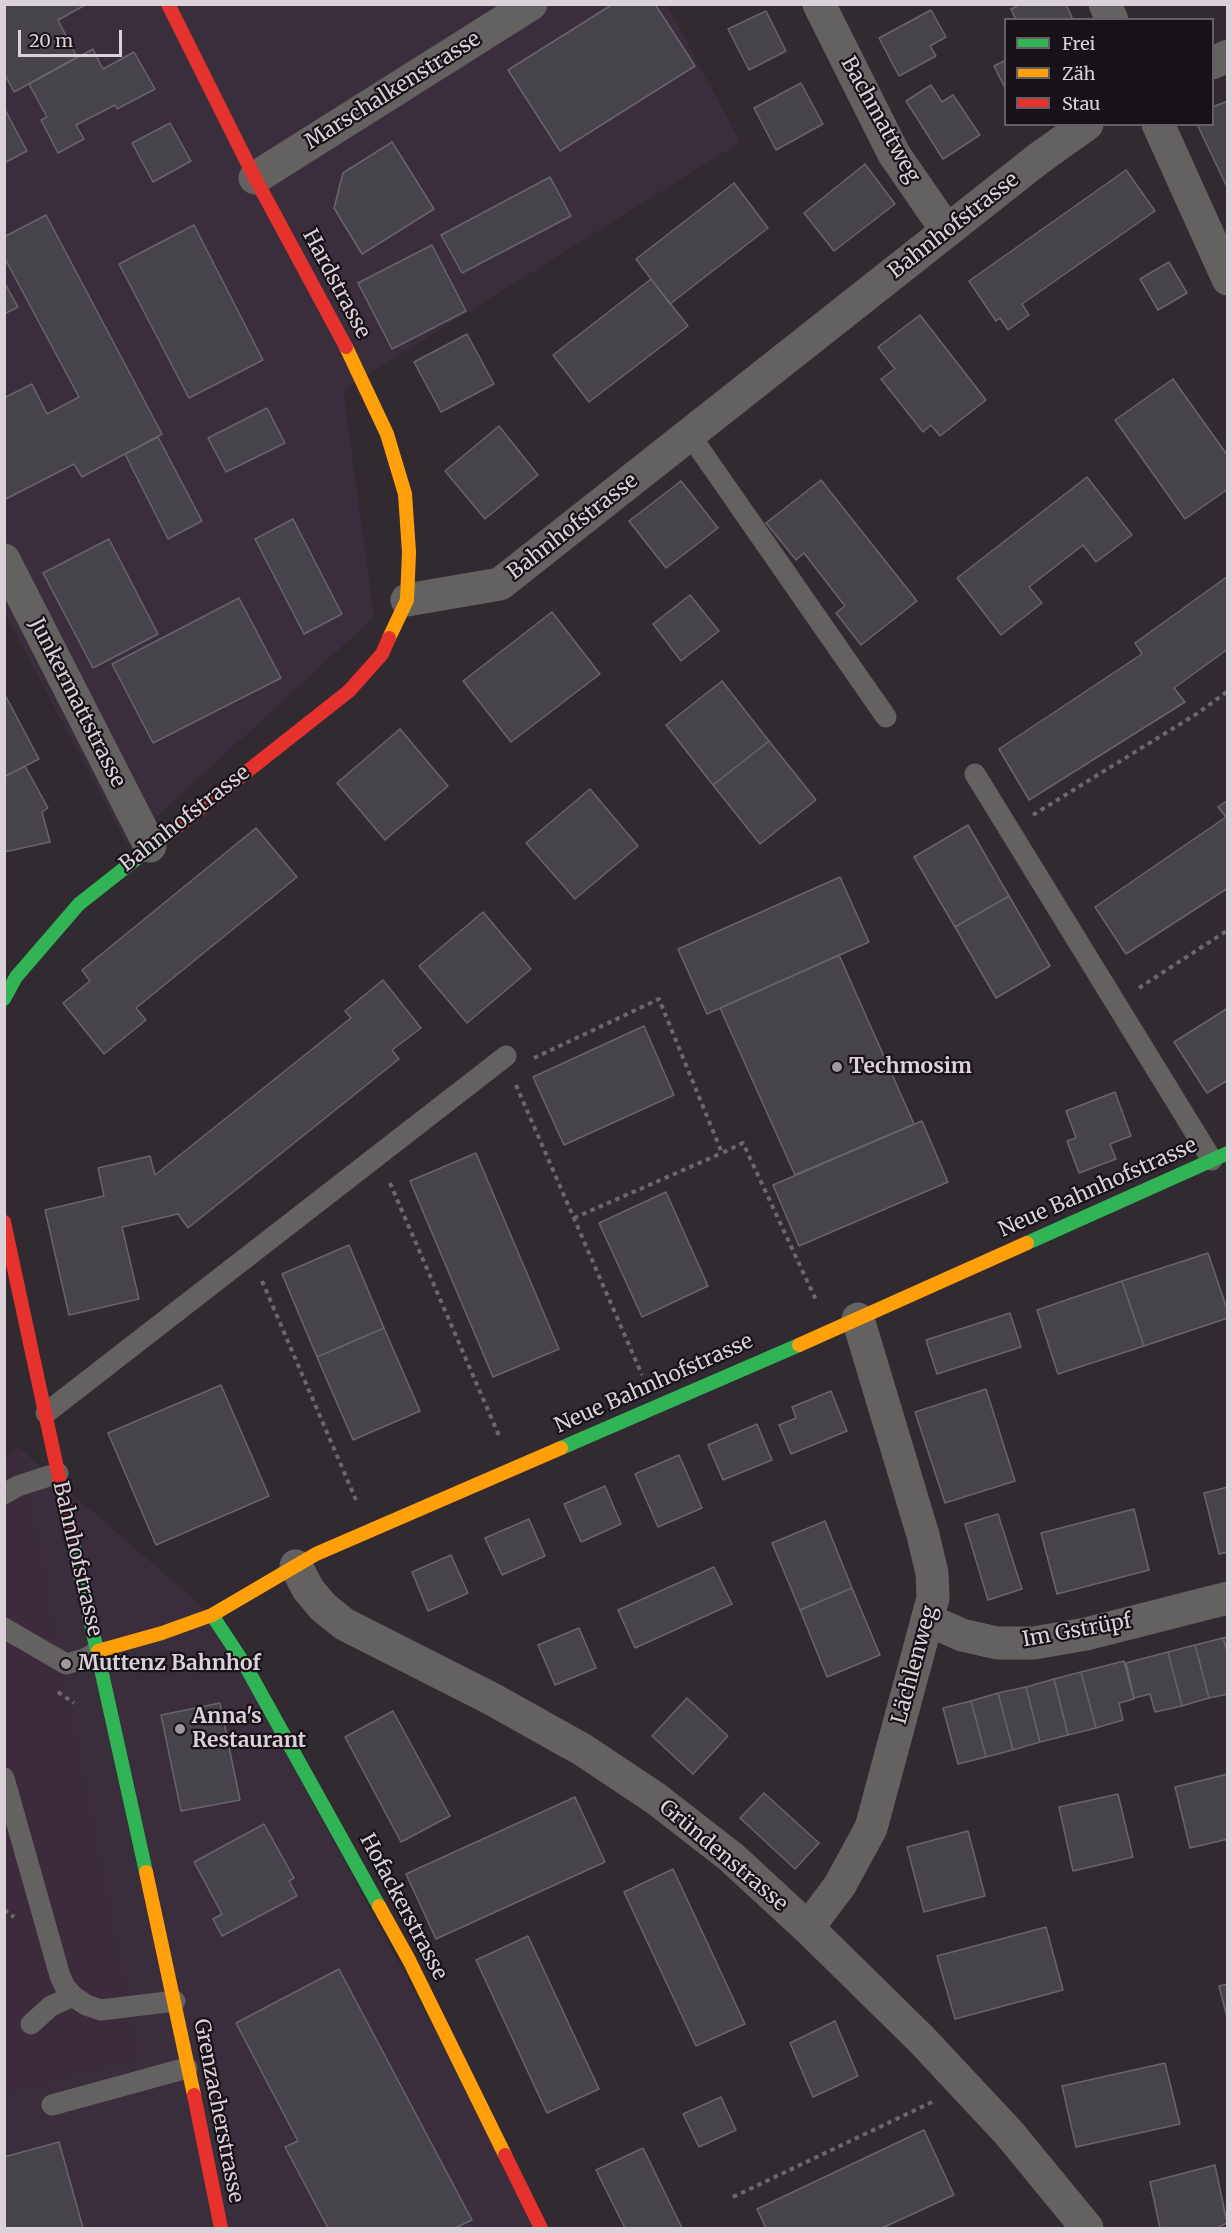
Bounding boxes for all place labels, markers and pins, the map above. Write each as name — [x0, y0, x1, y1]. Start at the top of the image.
place label: Techmosim — [849, 1054, 972, 1080]
marker: Techmosim — [830, 1060, 844, 1074]
place label: Muttenz Bahnhof — [78, 1651, 261, 1677]
marker: Muttenz Bahnhof — [59, 1657, 73, 1671]
place label: Anna's Restaurant — [192, 1704, 306, 1754]
marker: Anna's Restaurant — [173, 1722, 187, 1736]

